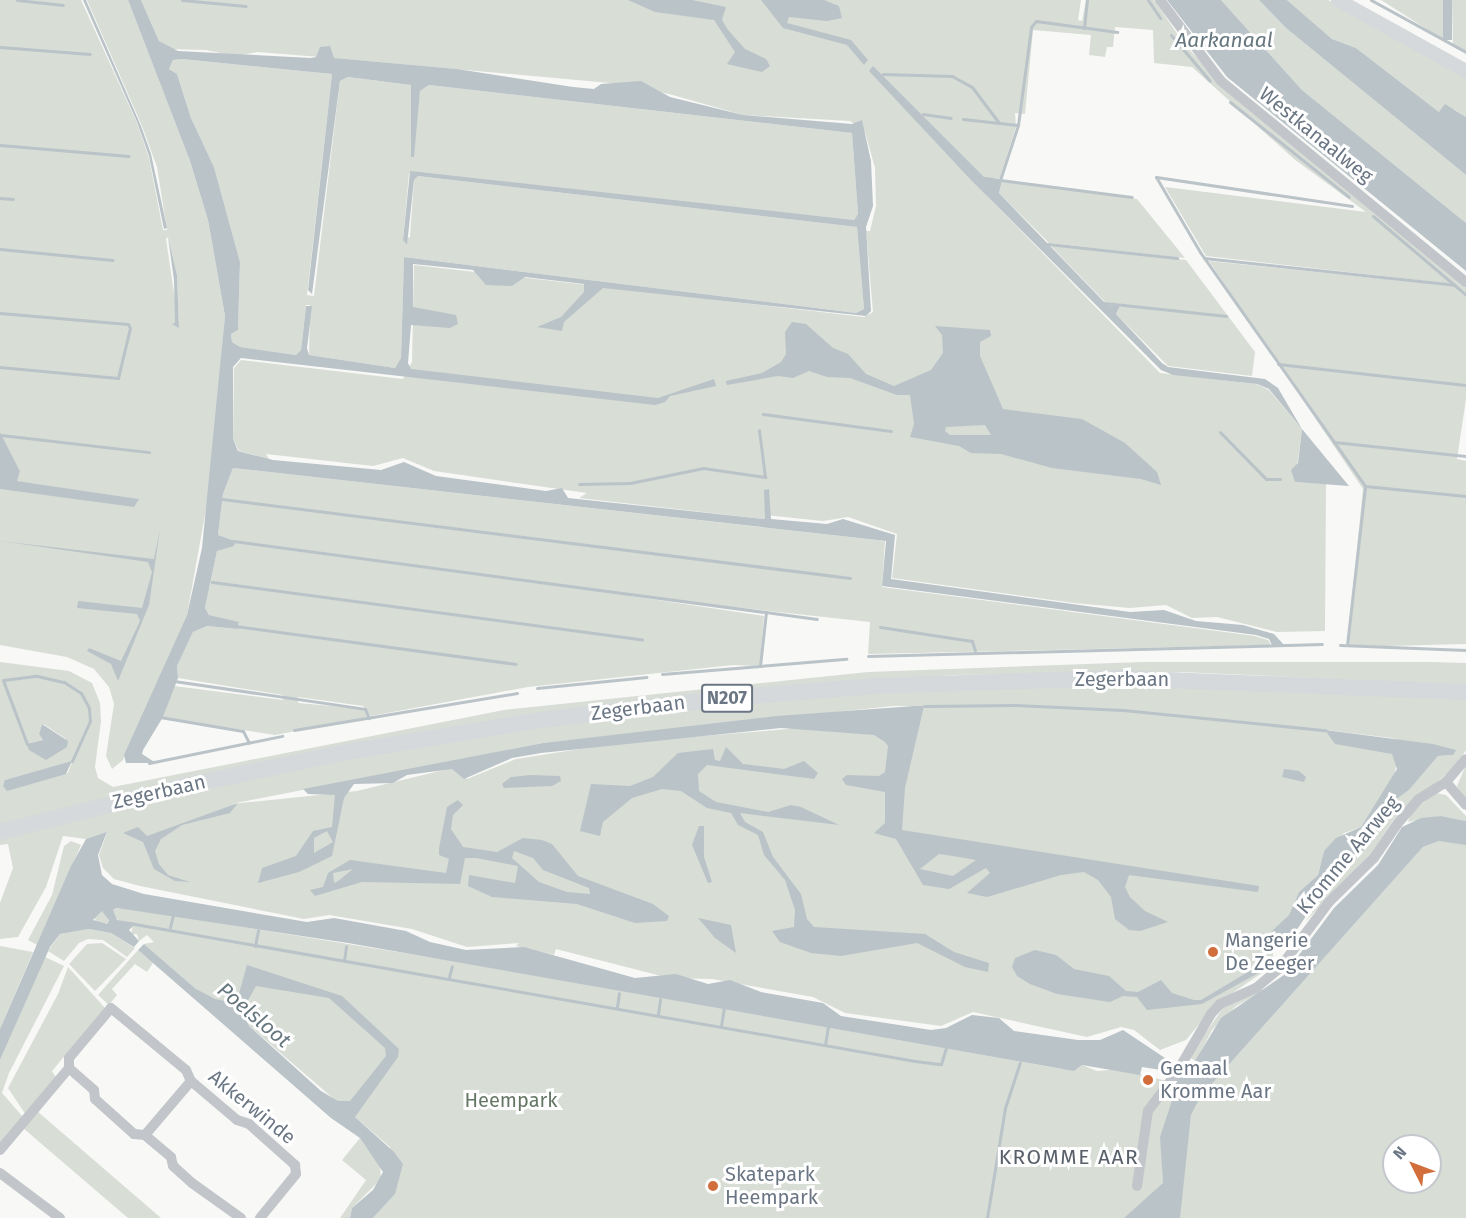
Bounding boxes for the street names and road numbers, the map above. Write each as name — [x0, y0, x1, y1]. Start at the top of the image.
street label: Westkanaalweg — [1254, 82, 1378, 188]
street label: Zegerbaan — [1075, 667, 1169, 691]
road number: N207 — [700, 683, 754, 713]
street label: Zegerbaan — [590, 690, 686, 726]
street label: Zegerbaan — [110, 770, 208, 814]
street label: Kromme Aarweg — [1292, 791, 1404, 919]
street label: Akkerwinde — [204, 1065, 300, 1149]

